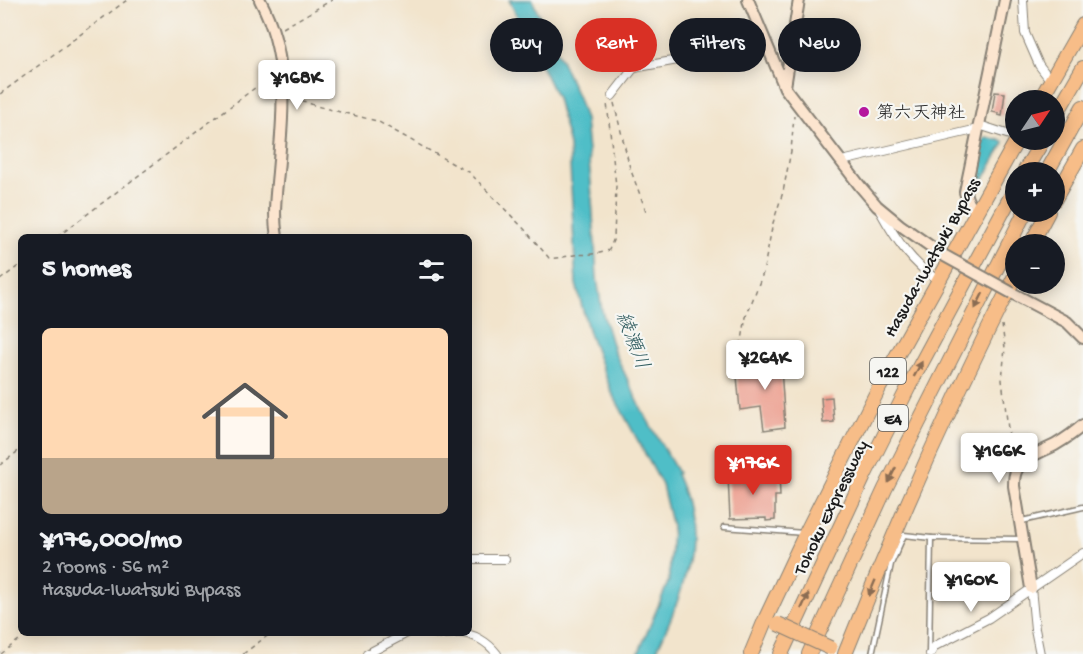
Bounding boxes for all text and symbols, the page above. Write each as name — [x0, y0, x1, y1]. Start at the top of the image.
chip: Buy — [490, 18, 563, 72]
chip: Rent — [575, 18, 657, 72]
chip: Filters — [669, 18, 766, 72]
chip: New — [778, 18, 861, 72]
pin: ¥168K — [255, 60, 339, 111]
text: ¥168K — [272, 68, 322, 91]
north arrow — [1005, 90, 1065, 150]
map controls — [1005, 90, 1065, 294]
place label: 第六天神社 — [876, 103, 966, 125]
marker: 第六天神社 — [857, 105, 871, 119]
button: + — [1005, 162, 1065, 222]
street label: Hasuda-Iwatsuki Bypass — [881, 174, 986, 341]
button: − — [1005, 234, 1065, 294]
icon: filters — [415, 254, 448, 287]
text: 5 homes — [42, 255, 131, 286]
one-way arrow — [974, 293, 984, 310]
water label: 綾瀬川 — [609, 309, 653, 373]
pin: ¥264K — [723, 340, 807, 391]
text: ¥264K — [740, 348, 790, 371]
road number: 122 — [870, 358, 906, 384]
one-way arrow — [913, 360, 923, 377]
icon: home — [191, 367, 299, 475]
road number: E4 — [878, 405, 908, 431]
pin: ¥166K — [957, 433, 1041, 484]
street label: Tohoku Expressway — [790, 437, 874, 580]
text: ¥166K — [975, 441, 1023, 464]
pin: ¥176K — [711, 445, 795, 496]
text: ¥176K — [729, 453, 777, 476]
one-way arrow — [887, 467, 897, 484]
text: ¥176,000/mo — [42, 526, 182, 557]
text: 2 rooms · 56 m² — [42, 557, 169, 580]
pin: ¥160K — [929, 562, 1013, 613]
text: ¥160K — [946, 570, 996, 593]
text: Hasuda-Iwatsuki Bypass — [42, 580, 240, 603]
one-way arrow — [867, 580, 877, 598]
one-way arrow — [801, 592, 810, 609]

